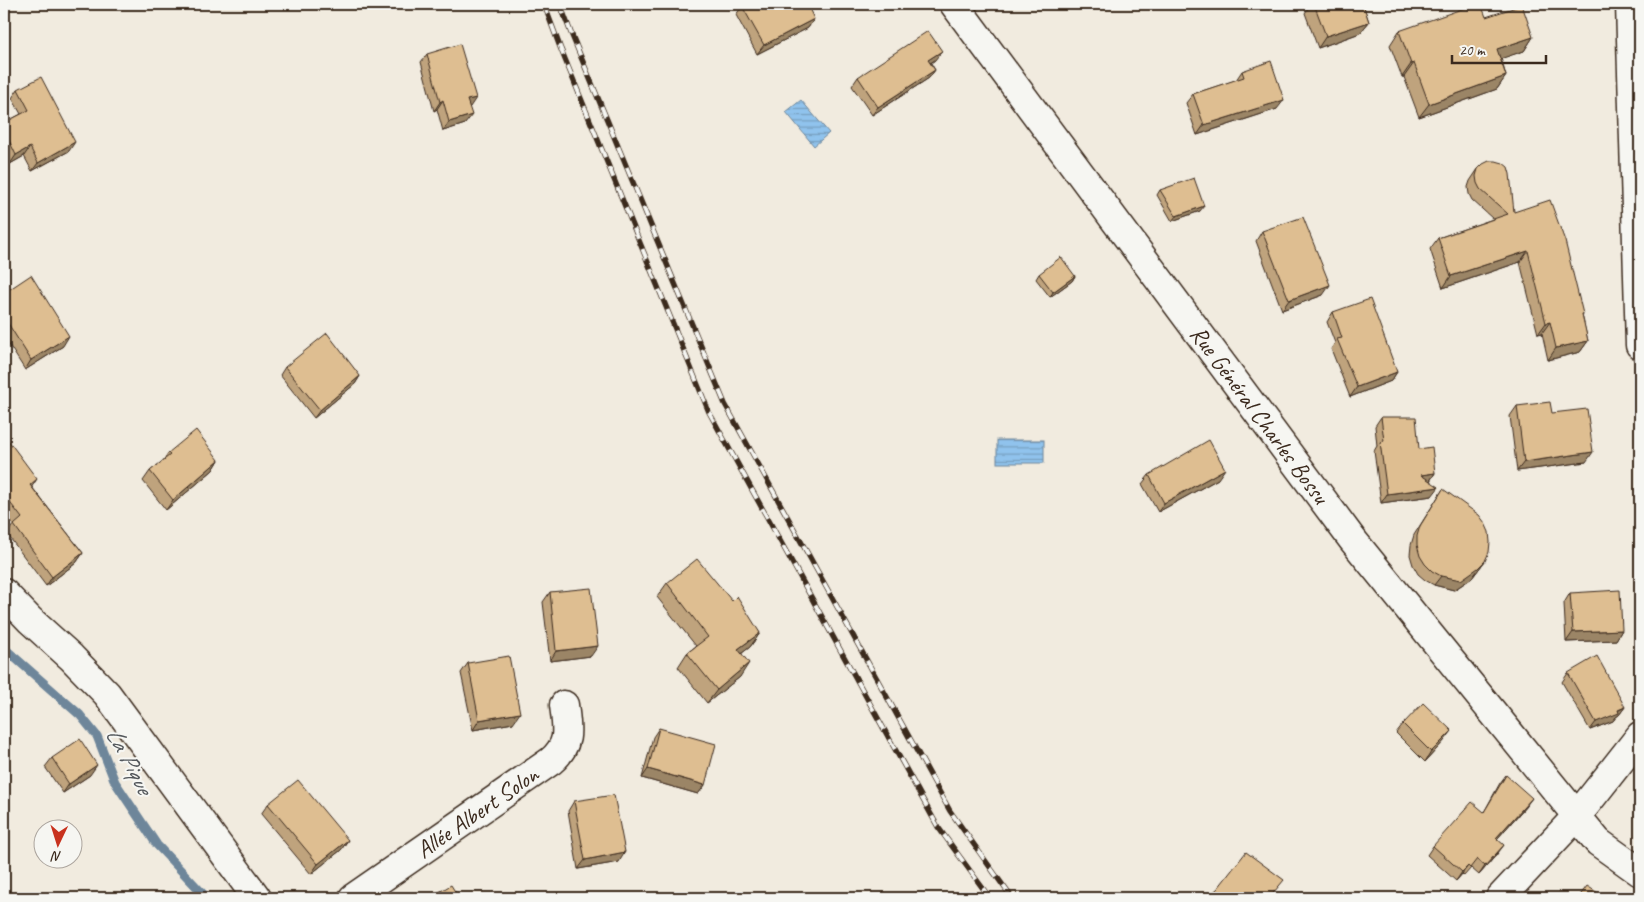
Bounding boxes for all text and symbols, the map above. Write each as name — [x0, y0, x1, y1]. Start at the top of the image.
scale bar — [1452, 32, 1545, 64]
text: 20 m — [1459, 41, 1486, 60]
street label: Rue Général Charles Bossu — [1184, 320, 1337, 512]
water label: La Pique — [98, 722, 162, 803]
street label: Allée Albert Solon — [410, 759, 545, 865]
north arrow — [32, 820, 82, 870]
text: N — [50, 848, 62, 865]

